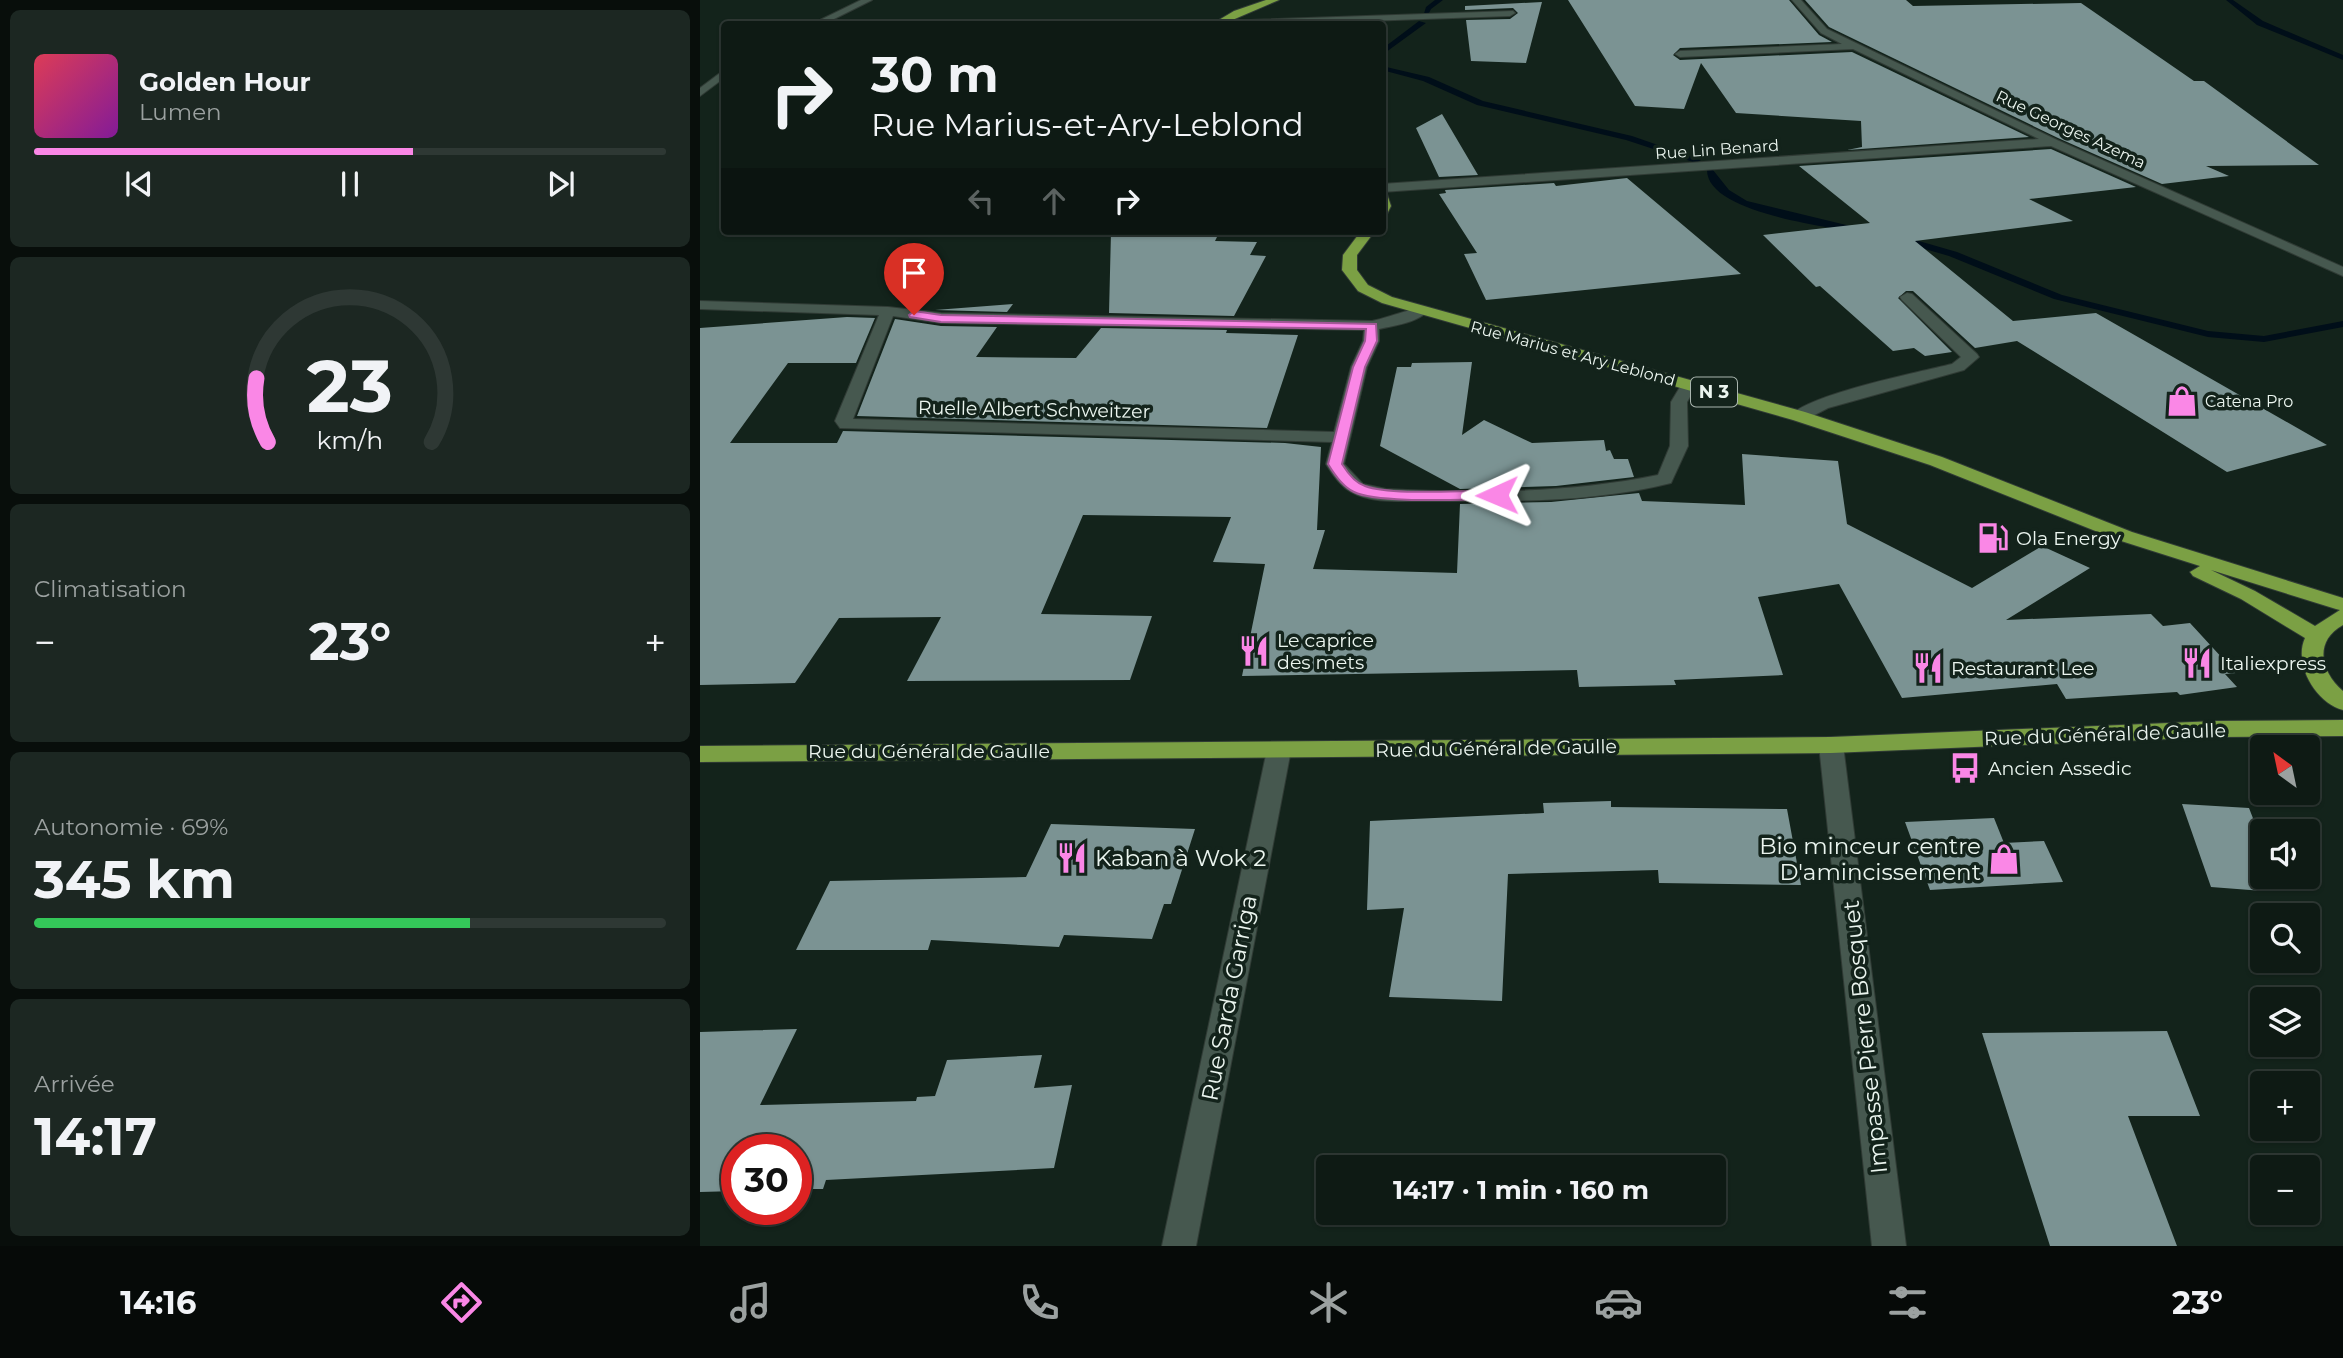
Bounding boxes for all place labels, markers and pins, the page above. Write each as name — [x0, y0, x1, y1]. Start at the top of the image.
pin — [884, 243, 944, 315]
shop icon: Catena Pro — [2165, 384, 2199, 418]
place label: Catena Pro — [2205, 392, 2293, 411]
fuel station icon: Ola Energy — [1976, 521, 2010, 555]
place label: Ola Energy — [2016, 527, 2122, 550]
place label: Le caprice des mets — [1277, 629, 1374, 674]
restaurant icon: Le caprice des mets — [1237, 634, 1271, 668]
restaurant icon: Italiexpress — [2180, 646, 2214, 680]
restaurant icon: Restaurant Lee — [1911, 651, 1945, 685]
place label: Italiexpress — [2220, 652, 2326, 675]
place label: Restaurant Lee — [1951, 657, 2094, 680]
bus stop icon: Ancien Assedic — [1948, 751, 1982, 785]
place label: Ancien Assedic — [1988, 757, 2132, 780]
place label: Bio minceur centre D'amincissement — [1759, 832, 1981, 886]
restaurant icon: Kaban à Wok 2 — [1055, 841, 1089, 875]
shop icon: Bio minceur centre D'amincissement — [1987, 842, 2021, 876]
place label: Kaban à Wok 2 — [1095, 844, 1266, 872]

